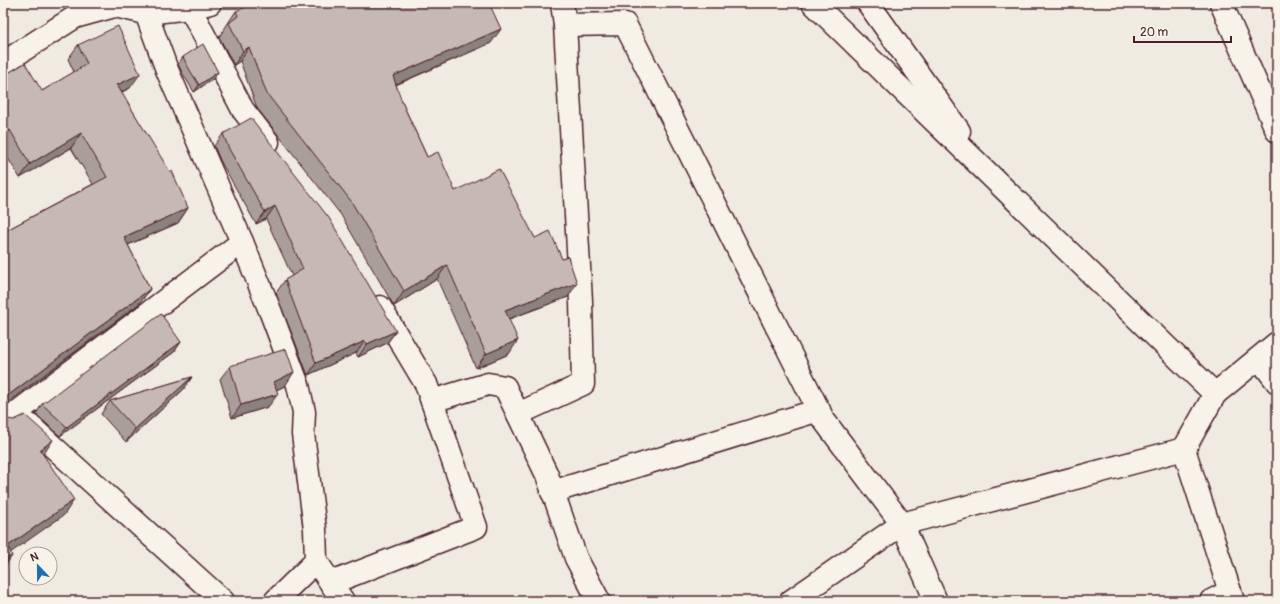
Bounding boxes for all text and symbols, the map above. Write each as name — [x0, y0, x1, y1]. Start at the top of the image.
scale bar — [1134, 18, 1231, 44]
text: 20 m — [1140, 25, 1169, 40]
north arrow — [18, 546, 58, 586]
text: N — [29, 550, 41, 565]

